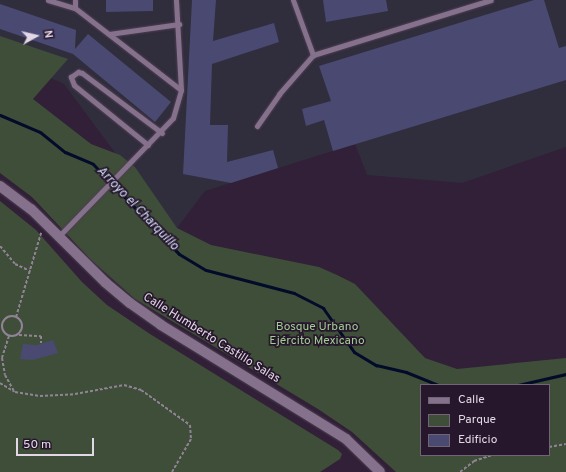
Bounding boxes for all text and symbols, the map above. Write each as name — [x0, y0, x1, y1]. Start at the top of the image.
north arrow — [16, 16, 56, 56]
text: N — [40, 29, 55, 39]
water label: Arroyo el Charquillo — [93, 164, 181, 254]
street label: Calle Humberto Castillo Salas — [140, 291, 282, 387]
park label: Bosque Urbano Ejército Mexicano — [269, 321, 365, 349]
legend — [420, 384, 550, 456]
text: Calle — [458, 392, 485, 408]
text: Parque — [458, 412, 496, 428]
scale bar — [18, 430, 96, 456]
text: Edificio — [458, 432, 497, 448]
text: 50 m — [23, 437, 51, 453]

